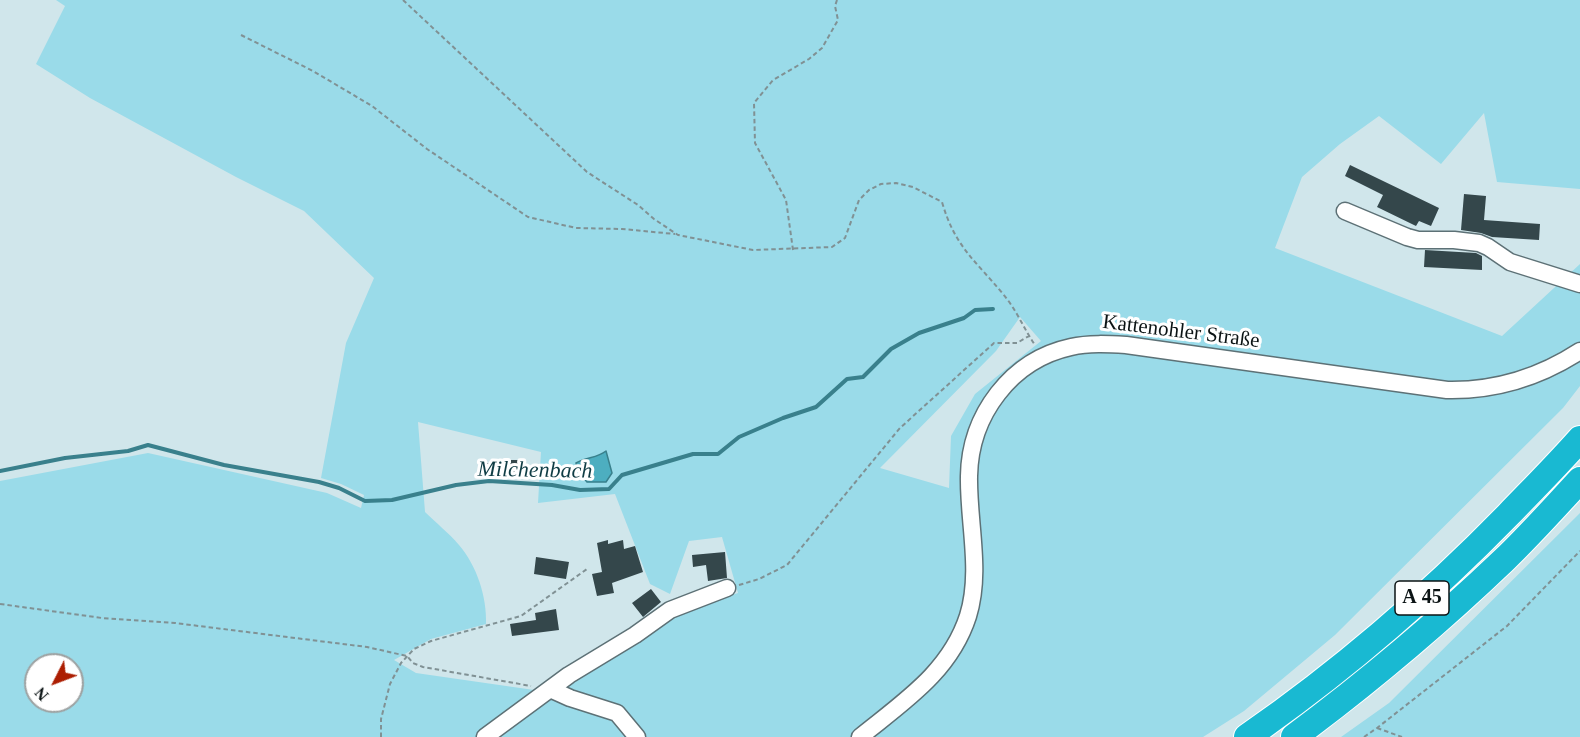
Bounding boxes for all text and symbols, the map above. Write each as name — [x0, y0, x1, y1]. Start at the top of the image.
street label: Kattenohler Straße — [1101, 310, 1261, 354]
water label: Milchenbach — [477, 457, 593, 485]
road number: A 45 — [1395, 581, 1449, 615]
north arrow — [24, 653, 84, 713]
text: N — [32, 684, 52, 704]

